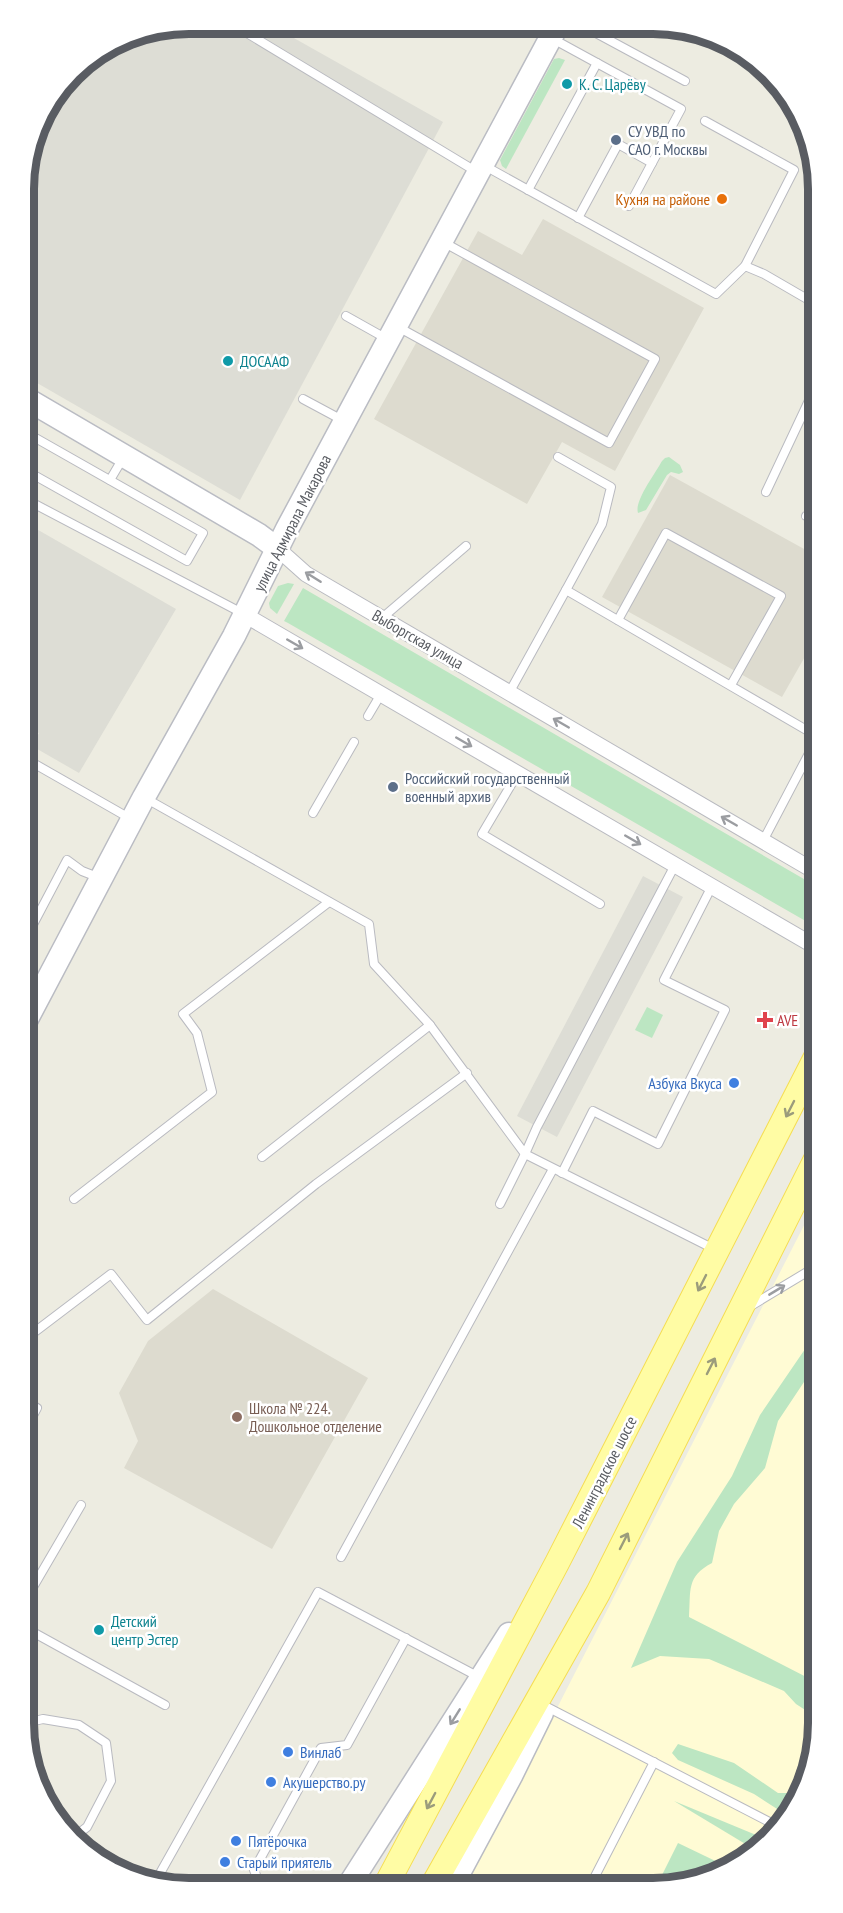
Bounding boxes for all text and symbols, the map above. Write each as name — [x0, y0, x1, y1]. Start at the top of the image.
place label: К. С. Царёву — [579, 74, 646, 94]
marker: К. С. Царёву — [560, 77, 574, 91]
place label: СУ УВД по САО г. Москвы — [628, 121, 707, 159]
marker: СУ УВД по САО г. Москвы — [609, 133, 623, 147]
place label: Кухня на районе — [615, 189, 710, 209]
marker: Кухня на районе — [715, 192, 729, 206]
place label: ДОСААФ — [240, 351, 289, 371]
marker: ДОСААФ — [221, 354, 235, 368]
street label: улица Адмирала Макарова — [249, 451, 335, 595]
one-way arrow — [305, 571, 322, 583]
street label: Выборгская улица — [369, 605, 467, 673]
one-way arrow — [286, 638, 303, 650]
one-way arrow — [552, 716, 569, 728]
one-way arrow — [455, 736, 472, 748]
place label: Российский государственный военный архив — [405, 768, 570, 806]
marker: Российский государственный военный архив — [386, 780, 400, 794]
one-way arrow — [721, 815, 738, 827]
one-way arrow — [624, 834, 641, 846]
place label: AVE — [777, 1010, 798, 1030]
marker: AVE — [758, 1013, 772, 1027]
place label: Азбука Вкуса — [648, 1073, 722, 1093]
marker: Азбука Вкуса — [727, 1076, 741, 1090]
one-way arrow — [784, 1100, 795, 1118]
one-way arrow — [696, 1274, 708, 1291]
one-way arrow — [768, 1284, 785, 1296]
one-way arrow — [706, 1357, 718, 1375]
place label: Школа № 224. Дошкольное отделение — [249, 1398, 382, 1436]
marker: Школа № 224. Дошкольное отделение — [230, 1410, 244, 1424]
street label: Ленинградское шоссе — [567, 1413, 641, 1532]
one-way arrow — [619, 1532, 631, 1550]
place label: Детский центр Эстер — [111, 1611, 179, 1649]
marker: Детский центр Эстер — [92, 1623, 106, 1637]
one-way arrow — [448, 1708, 460, 1725]
place label: Винлаб — [300, 1742, 341, 1762]
marker: Винлаб — [281, 1745, 295, 1759]
place label: Акушерство.ру — [283, 1772, 366, 1792]
marker: Акушерство.ру — [264, 1775, 278, 1789]
one-way arrow — [425, 1791, 436, 1809]
place label: Пятёрочка — [248, 1831, 307, 1851]
marker: Пятёрочка — [229, 1834, 243, 1848]
place label: Старый приятель — [237, 1852, 332, 1872]
marker: Старый приятель — [218, 1855, 232, 1869]

